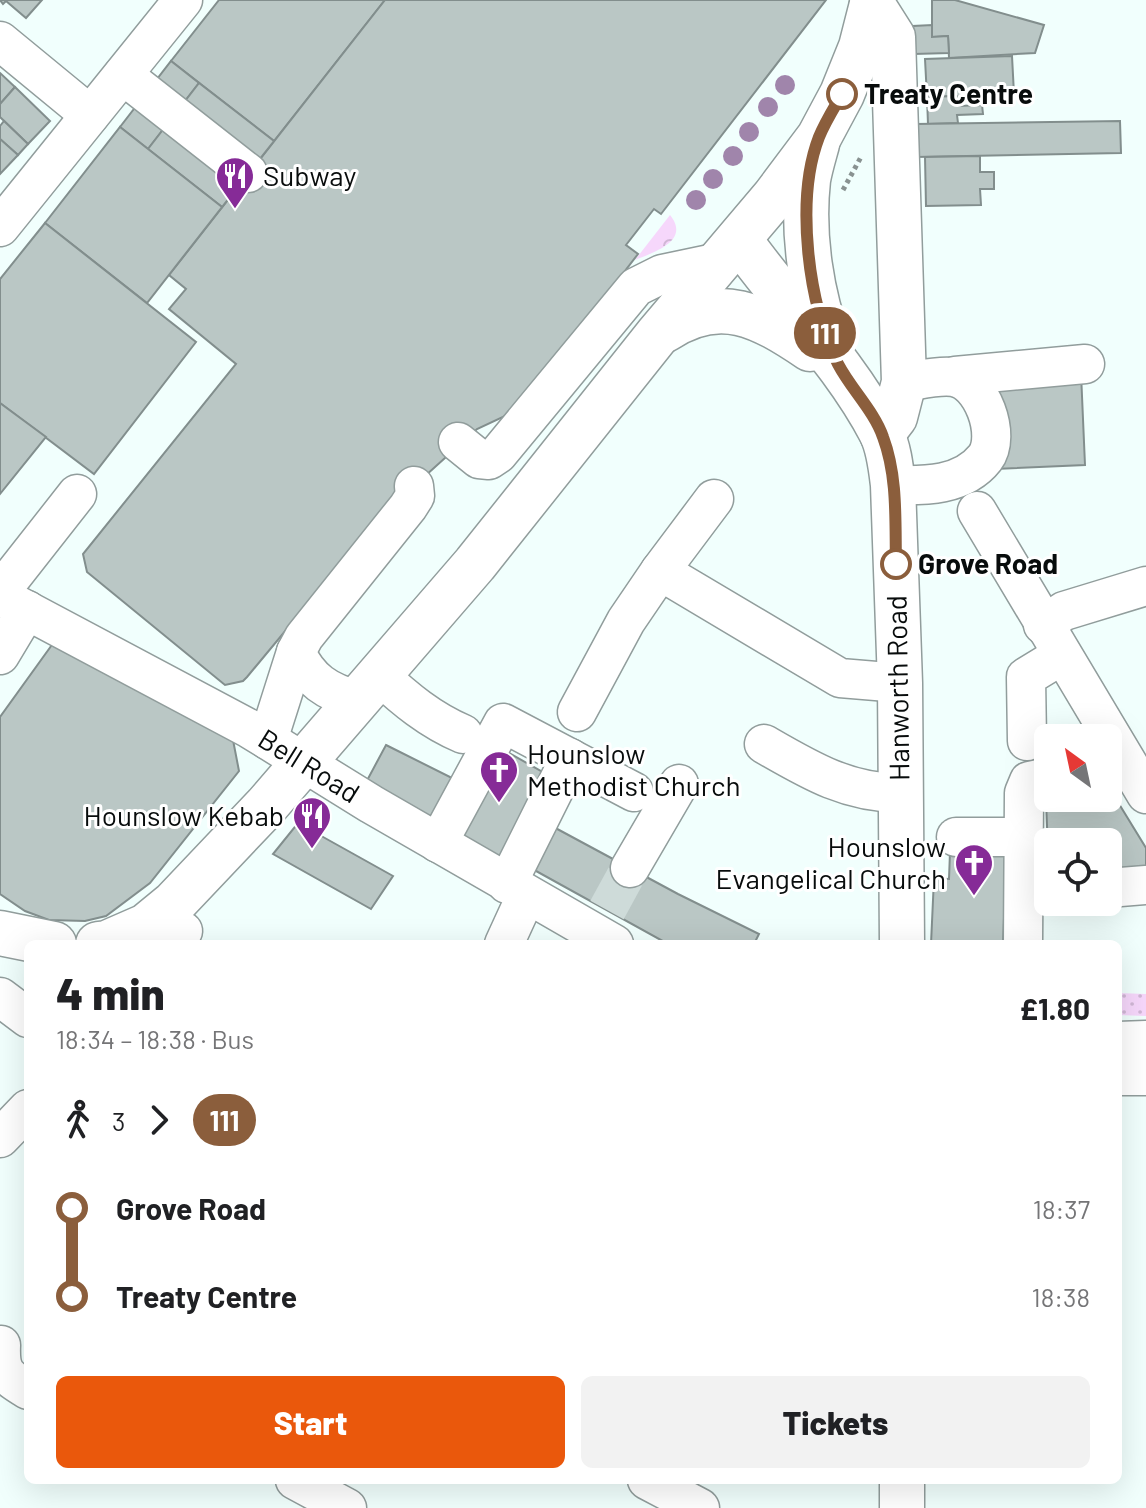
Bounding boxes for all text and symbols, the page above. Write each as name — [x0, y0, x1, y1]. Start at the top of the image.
place label: Treaty Centre — [864, 76, 1033, 110]
marker: Treaty Centre — [827, 79, 857, 109]
restaurant icon: Subway — [214, 155, 256, 210]
place label: Subway — [263, 158, 356, 192]
line badge: 111 — [779, 307, 871, 359]
text: 111 — [810, 316, 840, 350]
place label: Grove Road — [918, 546, 1058, 580]
marker: Grove Road — [881, 549, 911, 579]
street label: Hanworth Road — [878, 595, 916, 781]
street label: Bell Road — [253, 721, 366, 809]
north arrow — [1034, 724, 1122, 812]
map controls — [1034, 724, 1122, 916]
place label: Hounslow Methodist Church — [527, 736, 741, 802]
church icon: Hounslow Methodist Church — [478, 749, 520, 804]
restaurant icon: Hounslow Kebab — [291, 795, 333, 850]
place label: Hounslow Kebab — [83, 798, 284, 832]
button: locate — [1034, 828, 1122, 916]
place label: Hounslow Evangelical Church — [715, 829, 946, 895]
church icon: Hounslow Evangelical Church — [953, 842, 995, 897]
text: 4 min — [56, 966, 165, 1019]
text: £1.80 — [1020, 990, 1090, 1026]
text: 18:34 – 18:38 · Bus — [56, 1023, 254, 1054]
icon: walk — [56, 1098, 100, 1142]
icon: forward — [137, 1098, 181, 1142]
text: 111 — [209, 1103, 240, 1137]
text: 3 — [112, 1105, 125, 1136]
text: Grove Road — [116, 1190, 266, 1226]
text: 18:37 — [1033, 1193, 1090, 1224]
text: Treaty Centre — [116, 1278, 297, 1314]
text: 18:38 — [1032, 1281, 1090, 1312]
button: Start — [56, 1376, 565, 1468]
button: Tickets — [581, 1376, 1090, 1468]

